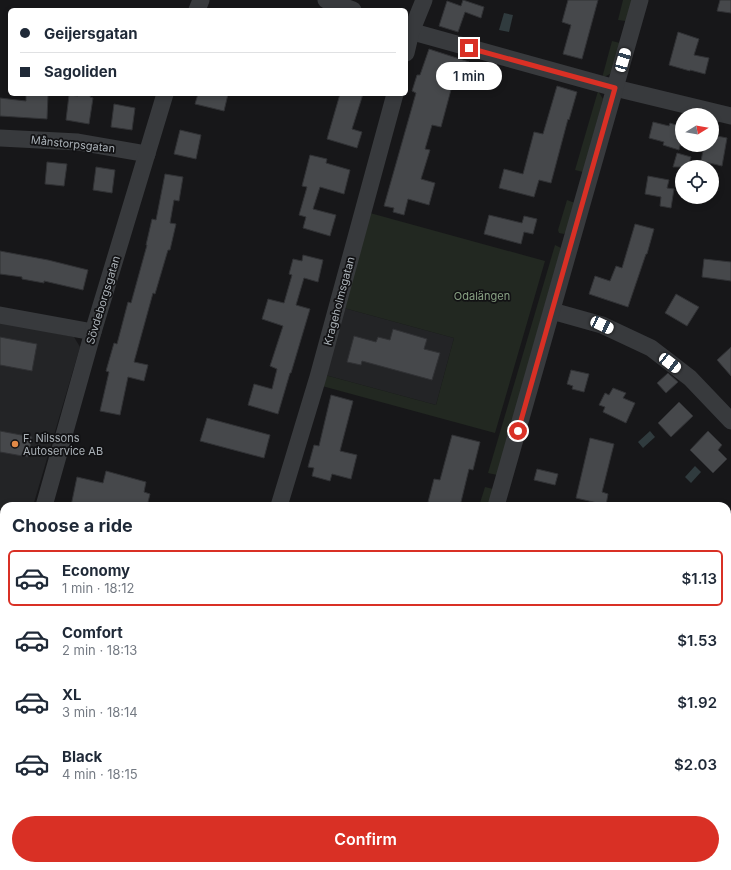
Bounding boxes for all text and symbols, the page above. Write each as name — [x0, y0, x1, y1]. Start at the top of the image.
text: Geijersgatan — [44, 24, 138, 43]
route end — [460, 39, 478, 57]
car — [614, 47, 632, 73]
text: Sagoliden — [44, 62, 117, 81]
callout: 1 min — [436, 62, 502, 90]
text: 1 min — [453, 68, 485, 84]
north arrow — [675, 108, 719, 152]
map controls — [675, 108, 719, 204]
street label: Månstorpsgatan — [30, 133, 116, 155]
button: locate — [675, 160, 719, 204]
street label: Sövdeborgsgatan — [83, 254, 123, 346]
street label: Krageholmsgatan — [320, 255, 358, 347]
park label: Odalängen — [454, 289, 510, 303]
car — [589, 314, 615, 336]
car — [657, 351, 683, 375]
route start — [509, 422, 527, 440]
place label: F. Nilssons Autoservice AB — [23, 431, 103, 458]
marker: F. Nilssons Autoservice AB — [10, 439, 20, 449]
text: Choose a ride — [12, 515, 133, 536]
icon: car — [14, 560, 50, 596]
text: Economy — [62, 561, 130, 580]
text: $1.13 — [682, 569, 717, 588]
text: 1 min · 18:12 — [62, 580, 135, 596]
icon: car — [14, 622, 50, 658]
text: Comfort — [62, 623, 123, 642]
text: $1.53 — [677, 631, 717, 650]
text: 2 min · 18:13 — [62, 642, 137, 658]
icon: car — [14, 684, 50, 720]
text: XL — [62, 685, 82, 704]
text: $1.92 — [677, 693, 717, 712]
text: 3 min · 18:14 — [62, 704, 138, 720]
icon: car — [14, 746, 50, 782]
text: Black — [62, 747, 102, 766]
text: $2.03 — [674, 755, 717, 774]
text: 4 min · 18:15 — [62, 766, 138, 782]
button: Confirm — [12, 816, 719, 862]

